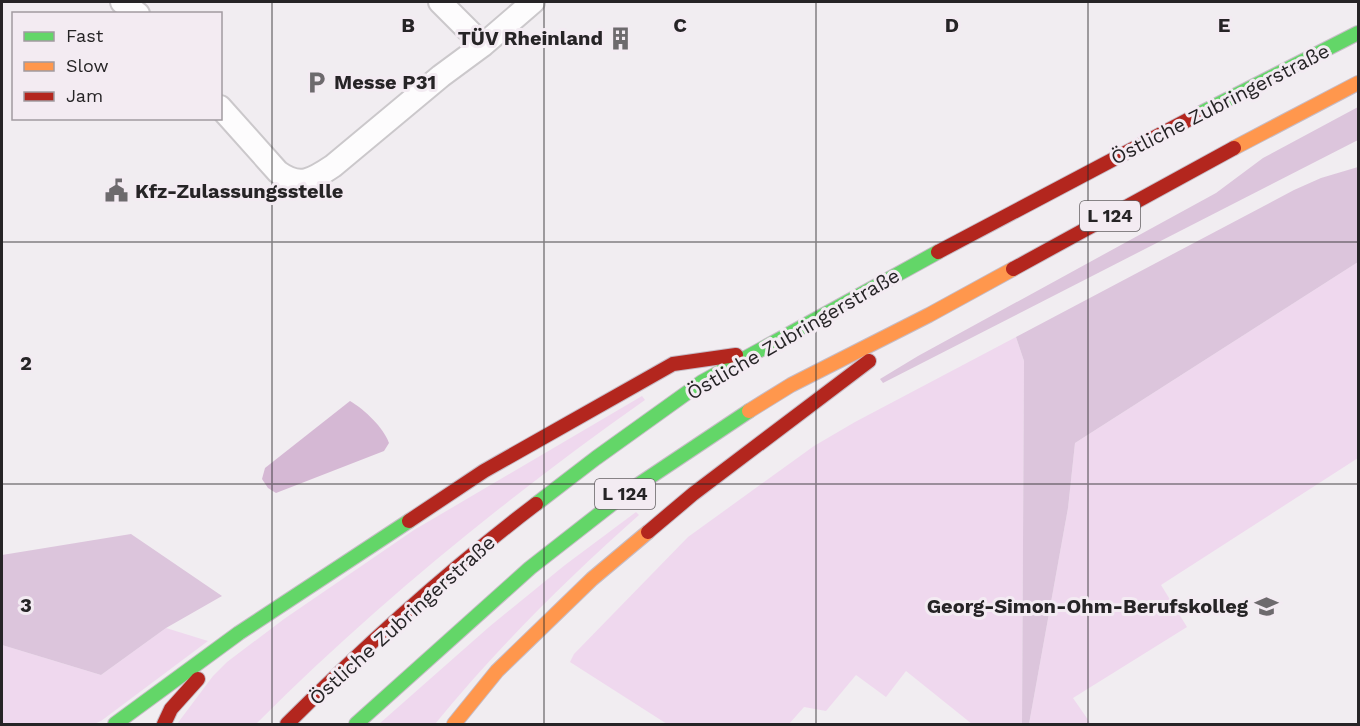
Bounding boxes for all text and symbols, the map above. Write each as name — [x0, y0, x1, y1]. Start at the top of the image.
legend — [12, 12, 222, 120]
text: B — [401, 13, 415, 37]
text: C — [673, 13, 687, 37]
text: D — [945, 13, 959, 37]
text: E — [1218, 13, 1230, 37]
text: Fast — [66, 25, 104, 46]
building icon: TÜV Rheinland — [608, 25, 634, 51]
place label: TÜV Rheinland — [458, 26, 603, 50]
street label: Östliche Zubringerstraße — [1107, 38, 1333, 170]
text: Slow — [66, 55, 109, 76]
parking icon: Messe P31 — [303, 69, 329, 95]
place label: Messe P31 — [334, 70, 436, 94]
text: Jam — [66, 85, 103, 106]
public building icon: Kfz-Zulassungsstelle — [104, 178, 130, 204]
place label: Kfz-Zulassungsstelle — [135, 179, 343, 203]
road number: L 124 — [1080, 201, 1140, 231]
street label: Östliche Zubringerstraße — [682, 263, 904, 405]
text: 2 — [20, 351, 32, 375]
road number: L 124 — [595, 479, 655, 509]
street label: Östliche Zubringerstraße — [304, 530, 500, 710]
text: 3 — [20, 593, 32, 617]
school or university icon: Georg-Simon-Ohm-Berufskolleg — [1253, 593, 1279, 619]
place label: Georg-Simon-Ohm-Berufskolleg — [927, 594, 1249, 618]

